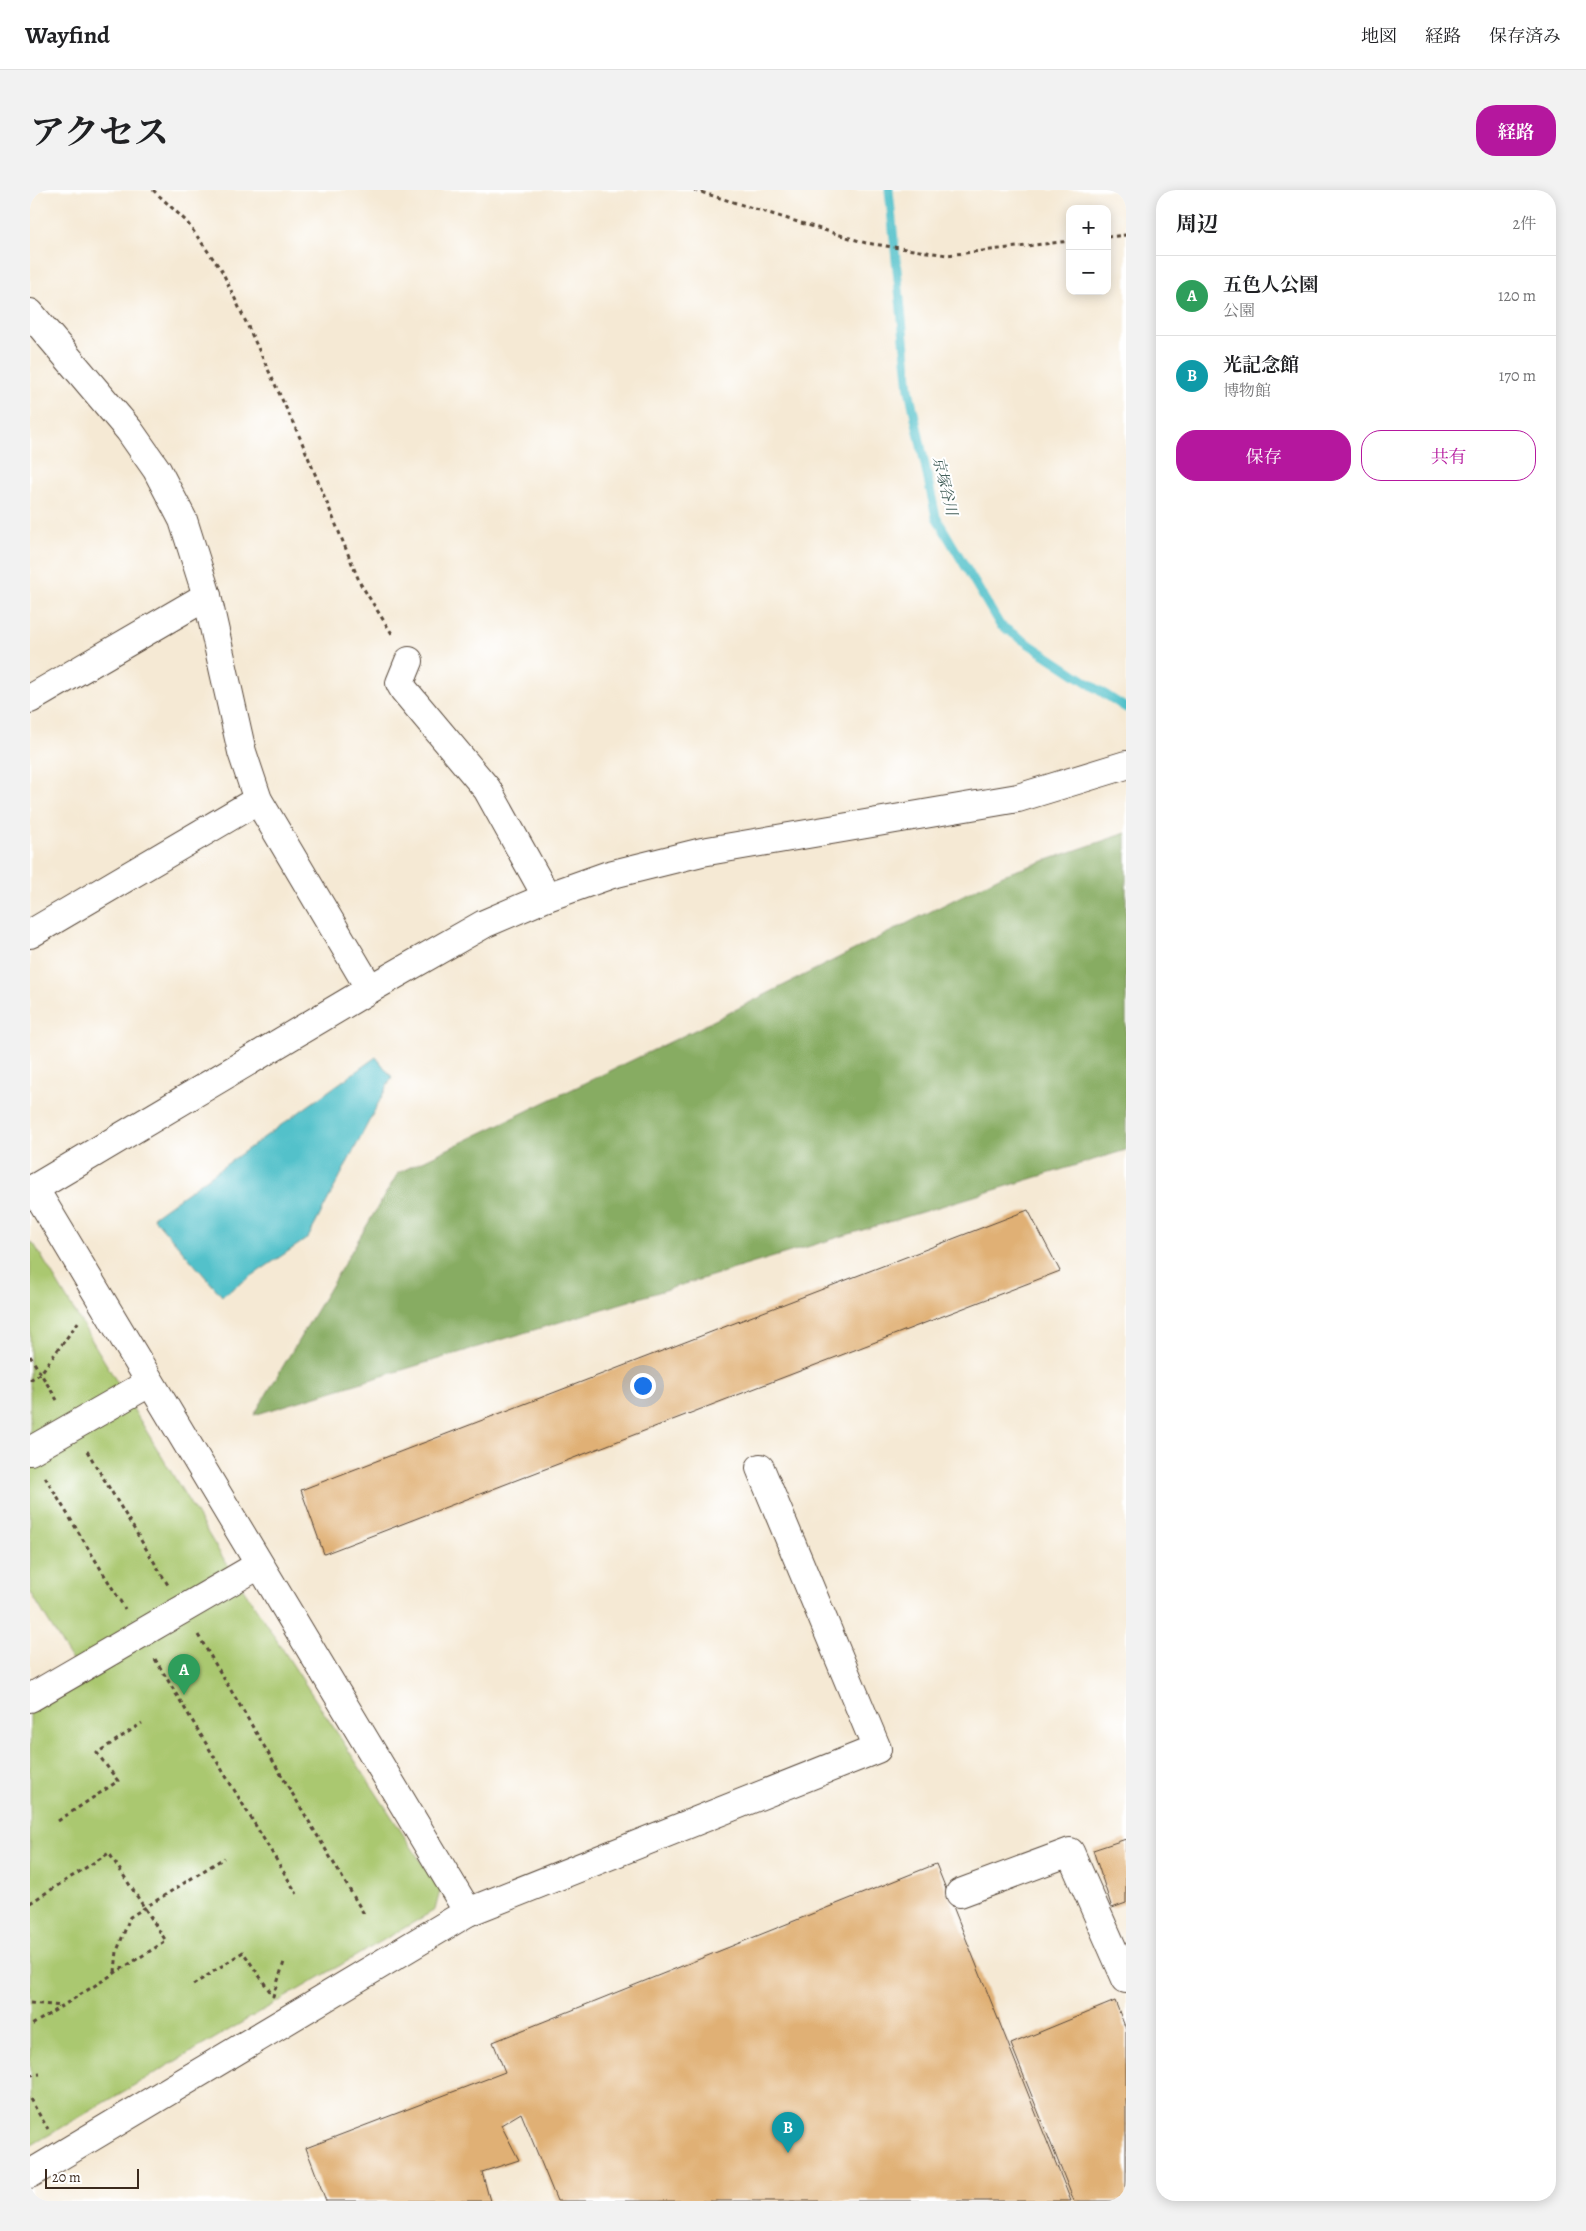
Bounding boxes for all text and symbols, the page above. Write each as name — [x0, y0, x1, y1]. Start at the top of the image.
text: Wayfind — [25, 19, 110, 51]
text: 地図 — [1361, 24, 1397, 48]
text: 経路 — [1425, 24, 1461, 48]
text: 保存済み — [1489, 24, 1561, 48]
button: 経路 — [1476, 105, 1556, 156]
text: アクセス — [30, 108, 169, 156]
map controls — [1066, 205, 1111, 295]
button: + — [1066, 205, 1111, 250]
text: 周辺 — [1176, 210, 1218, 238]
text: 2件 — [1512, 213, 1536, 235]
button: − — [1066, 250, 1111, 295]
text: 五色人公園 — [1223, 272, 1318, 298]
text: A — [1187, 285, 1197, 307]
text: 120 m — [1498, 285, 1536, 307]
text: 公園 — [1223, 300, 1255, 322]
text: 光記念館 — [1223, 352, 1299, 378]
text: B — [1187, 365, 1197, 387]
text: 170 m — [1499, 365, 1536, 387]
text: 博物館 — [1223, 380, 1271, 402]
button: 保存 — [1176, 430, 1351, 481]
button: 共有 — [1361, 430, 1536, 481]
water label: 京塚谷川 — [928, 454, 962, 519]
your location — [630, 1373, 656, 1399]
pin: A — [168, 1654, 200, 1695]
pin: B — [772, 2112, 804, 2153]
scale bar — [45, 2166, 139, 2189]
text: 20 m — [52, 2168, 81, 2187]

